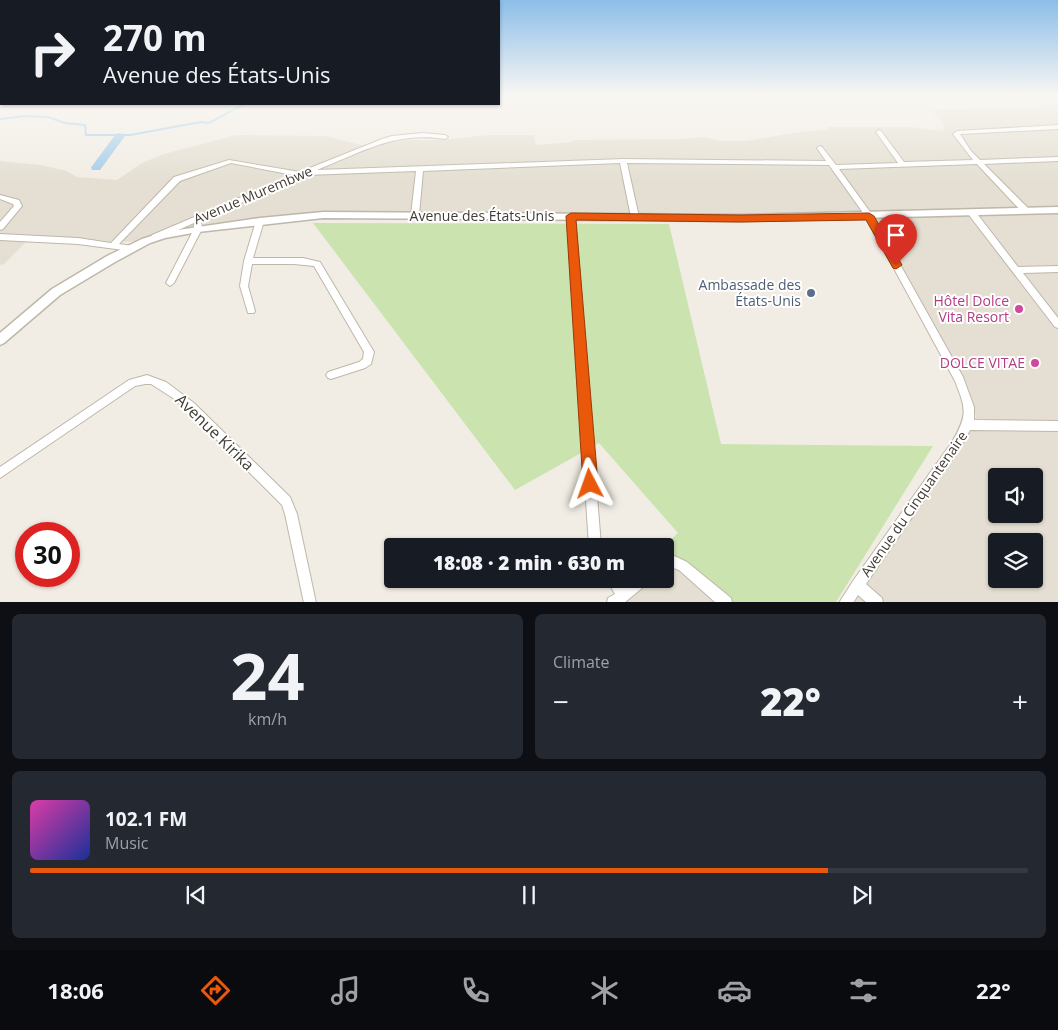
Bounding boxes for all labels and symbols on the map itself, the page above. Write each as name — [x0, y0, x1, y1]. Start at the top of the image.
street label: Avenue Murembwe — [190, 161, 315, 228]
street label: Avenue des États-Unis — [410, 206, 555, 225]
pin — [875, 214, 917, 265]
place label: Ambassade des États-Unis — [699, 275, 801, 310]
marker: Ambassade des États-Unis — [805, 287, 817, 299]
place label: Hôtel Dolce Vita Resort — [934, 291, 1009, 326]
marker: Hôtel Dolce Vita Resort — [1013, 303, 1025, 315]
place label: DOLCE VITAE — [940, 353, 1025, 372]
marker: DOLCE VITAE — [1029, 357, 1041, 369]
street label: Avenue Kirika — [171, 389, 259, 475]
street label: Avenue du Cinquantenaire — [856, 427, 971, 580]
position arrow — [563, 457, 615, 509]
speed limit sign: 30 — [15, 522, 80, 587]

